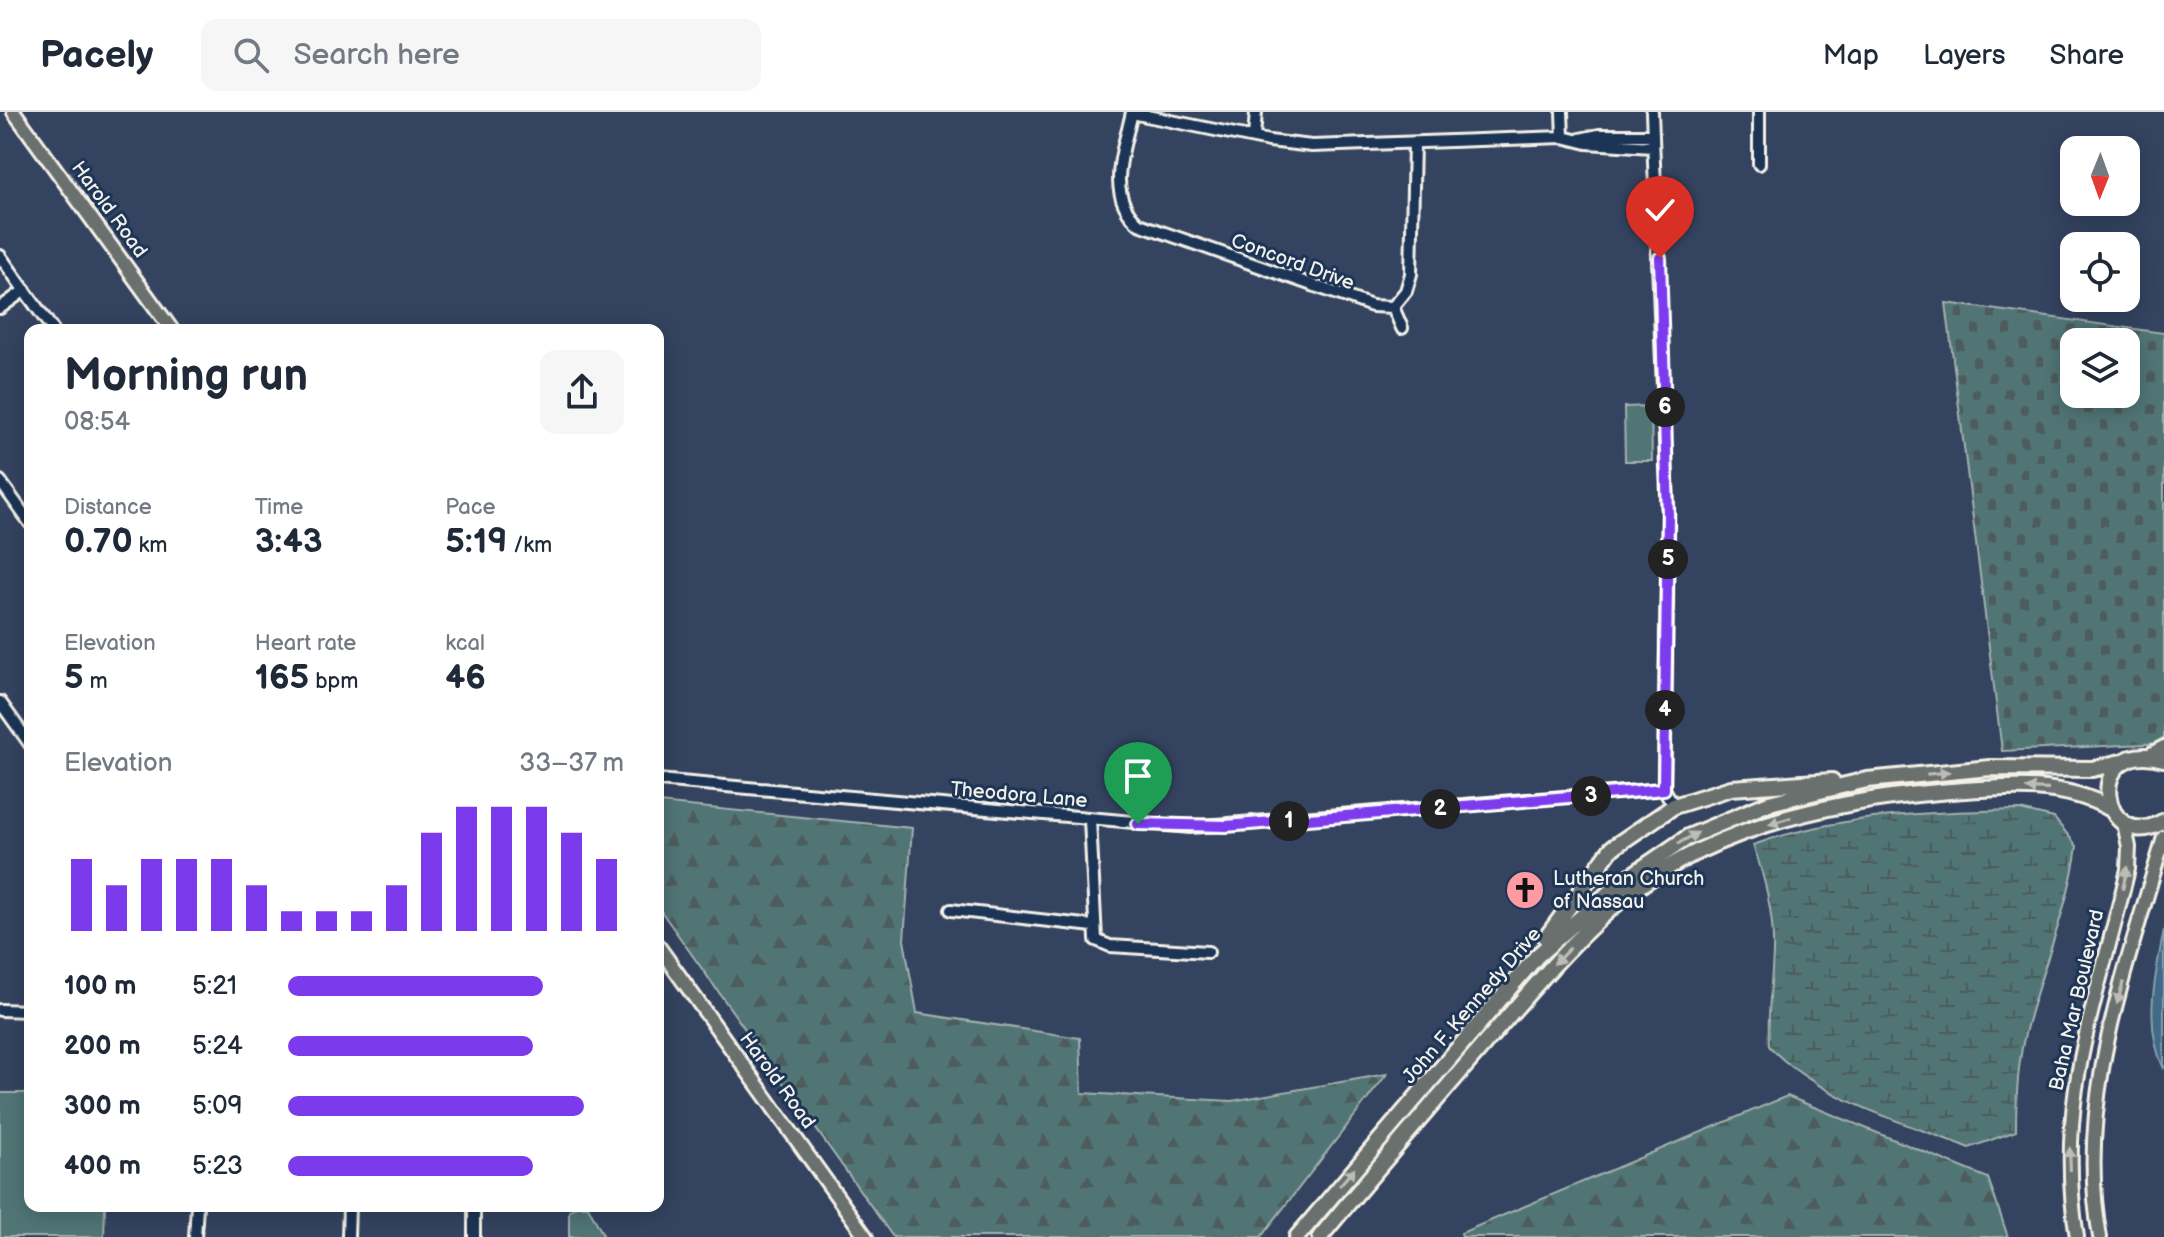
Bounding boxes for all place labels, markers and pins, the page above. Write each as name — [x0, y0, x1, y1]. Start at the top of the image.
pin — [1626, 176, 1694, 258]
pin: 6 — [1645, 387, 1685, 427]
pin: 5 — [1648, 539, 1688, 579]
pin: 4 — [1645, 690, 1685, 730]
pin — [1104, 742, 1172, 824]
pin: 3 — [1571, 776, 1611, 816]
pin: 2 — [1420, 789, 1460, 829]
pin: 1 — [1269, 801, 1309, 841]
place label: Lutheran Church of Nassau — [1553, 867, 1704, 914]
church icon: Lutheran Church of Nassau — [1504, 869, 1546, 911]

